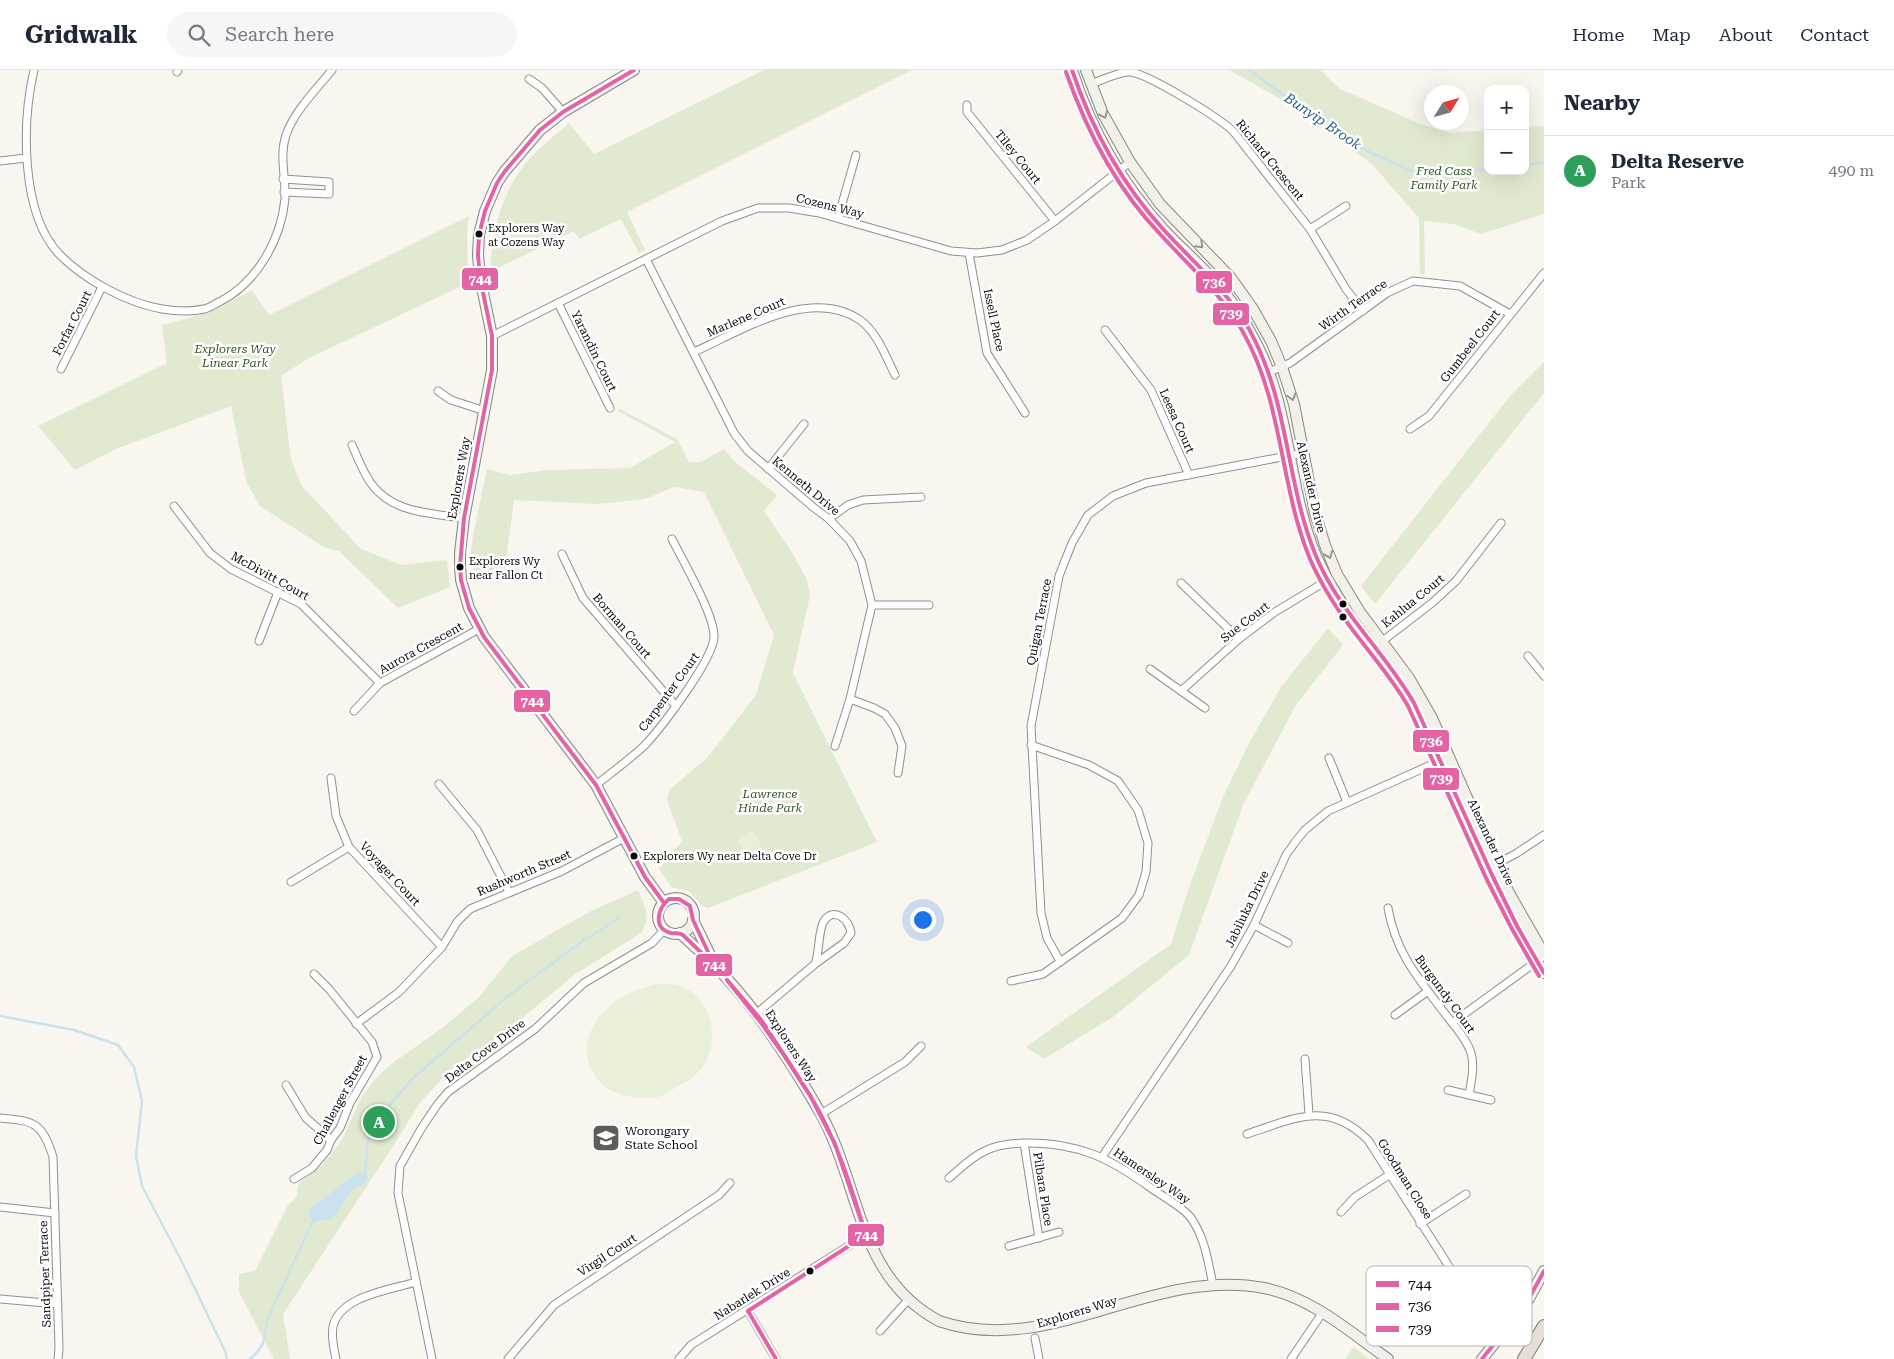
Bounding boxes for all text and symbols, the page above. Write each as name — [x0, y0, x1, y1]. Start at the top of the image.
search box — [167, 12, 517, 57]
text: Gridwalk — [25, 21, 137, 49]
icon: search — [185, 21, 213, 49]
text: Search here — [225, 23, 334, 46]
text: Home — [1572, 24, 1624, 45]
text: Map — [1652, 24, 1691, 45]
text: About — [1719, 24, 1772, 45]
text: Contact — [1800, 24, 1869, 45]
north arrow — [1424, 85, 1469, 130]
map controls — [1484, 85, 1529, 175]
button: + — [1484, 85, 1529, 130]
water label: Bunyip Brook — [1281, 89, 1365, 153]
text: Nearby — [1564, 91, 1640, 115]
one-way arrow — [1097, 110, 1107, 119]
street label: Richard Crescent — [1233, 117, 1307, 204]
street label: Tiley Court — [992, 127, 1044, 187]
button: − — [1484, 130, 1529, 175]
text: Delta Reserve — [1611, 150, 1744, 173]
text: A — [1574, 161, 1586, 180]
text: 490 m — [1828, 161, 1874, 180]
park label: Fred Cass Family Park — [1409, 164, 1478, 192]
text: Park — [1611, 173, 1646, 192]
street label: Cozens Way — [794, 191, 866, 221]
place label: Explorers Way at Cozens Way — [488, 222, 565, 249]
marker: Explorers Way at Cozens Way — [474, 229, 484, 239]
one-way arrow — [1194, 239, 1203, 248]
line badge: 744 — [461, 267, 499, 291]
line badge: 736 — [1195, 270, 1233, 294]
text: 744 — [468, 271, 492, 287]
text: 736 — [1202, 274, 1226, 290]
street label: Wirth Terrace — [1316, 276, 1390, 334]
street label: Issell Place — [981, 287, 1008, 353]
street label: Forfar Court — [50, 288, 95, 358]
street label: Marlene Court — [705, 294, 788, 340]
line badge: 739 — [1212, 302, 1250, 326]
text: 739 — [1219, 305, 1243, 321]
street label: Gumbeel Court — [1437, 306, 1503, 385]
street label: Yarandin Court — [568, 308, 620, 394]
park label: Explorers Way Linear Park — [193, 342, 276, 370]
street label: Leesa Court — [1157, 387, 1198, 456]
one-way arrow — [1286, 393, 1296, 401]
street label: Explorers Way — [445, 435, 473, 520]
street label: Alexander Drive — [1294, 440, 1328, 535]
street label: Kenneth Drive — [769, 454, 843, 519]
street label: McDivitt Court — [229, 549, 312, 603]
one-way arrow — [1323, 550, 1333, 559]
place label: Explorers Wy near Fallon Ct — [469, 555, 543, 582]
marker: Explorers Wy near Fallon Ct — [455, 562, 465, 572]
street label: Kahlua Court — [1379, 571, 1448, 631]
street label: Quigan Terrace — [1024, 577, 1054, 667]
street label: Borman Court — [590, 591, 654, 662]
street label: Sue Court — [1218, 598, 1272, 645]
unlabelled marker — [1338, 599, 1348, 609]
unlabelled marker — [1338, 612, 1348, 622]
street label: Aurora Crescent — [377, 619, 466, 677]
street label: Carpenter Court — [636, 649, 703, 734]
line badge: 744 — [513, 689, 551, 713]
text: 744 — [520, 693, 544, 709]
line badge: 736 — [1412, 729, 1450, 753]
text: 736 — [1419, 733, 1443, 749]
line badge: 739 — [1422, 767, 1460, 791]
text: 739 — [1429, 770, 1453, 786]
park label: Lawrence Hinde Park — [737, 787, 802, 815]
street label: Alexander Drive — [1465, 797, 1517, 888]
street label: Voyager Court — [357, 839, 424, 909]
street label: Rushworth Street — [475, 847, 574, 899]
place label: Explorers Wy near Delta Cove Dr — [643, 850, 817, 863]
marker: Explorers Wy near Delta Cove Dr — [629, 851, 639, 861]
street label: Jabiluka Drive — [1222, 868, 1272, 950]
your location — [910, 907, 936, 933]
street label: Burgundy Court — [1412, 952, 1478, 1036]
line badge: 744 — [695, 953, 733, 977]
text: 744 — [702, 957, 726, 973]
street label: Explorers Way — [762, 1007, 820, 1086]
street label: Delta Cove Drive — [442, 1016, 528, 1086]
street label: Challenger Street — [310, 1052, 370, 1147]
pin: A — [363, 1103, 395, 1141]
school or university icon: Worongary State School — [591, 1123, 621, 1153]
place label: Worongary State School — [625, 1124, 698, 1152]
street label: Goodman Close — [1375, 1136, 1436, 1222]
street label: Hamersley Way — [1111, 1145, 1194, 1207]
street label: Pilbara Place — [1030, 1151, 1056, 1227]
street label: Sandpiper Terrace — [36, 1220, 54, 1328]
line badge: 744 — [847, 1223, 885, 1247]
text: 744 — [854, 1227, 878, 1243]
street label: Virgil Court — [575, 1230, 640, 1279]
street label: Nabarlek Drive — [711, 1265, 793, 1323]
unlabelled marker — [805, 1266, 815, 1276]
legend — [1366, 1266, 1532, 1346]
text: 744 — [1408, 1276, 1432, 1292]
street label: Explorers Way — [1035, 1293, 1120, 1331]
text: 736 — [1408, 1298, 1432, 1314]
text: 739 — [1408, 1321, 1432, 1337]

